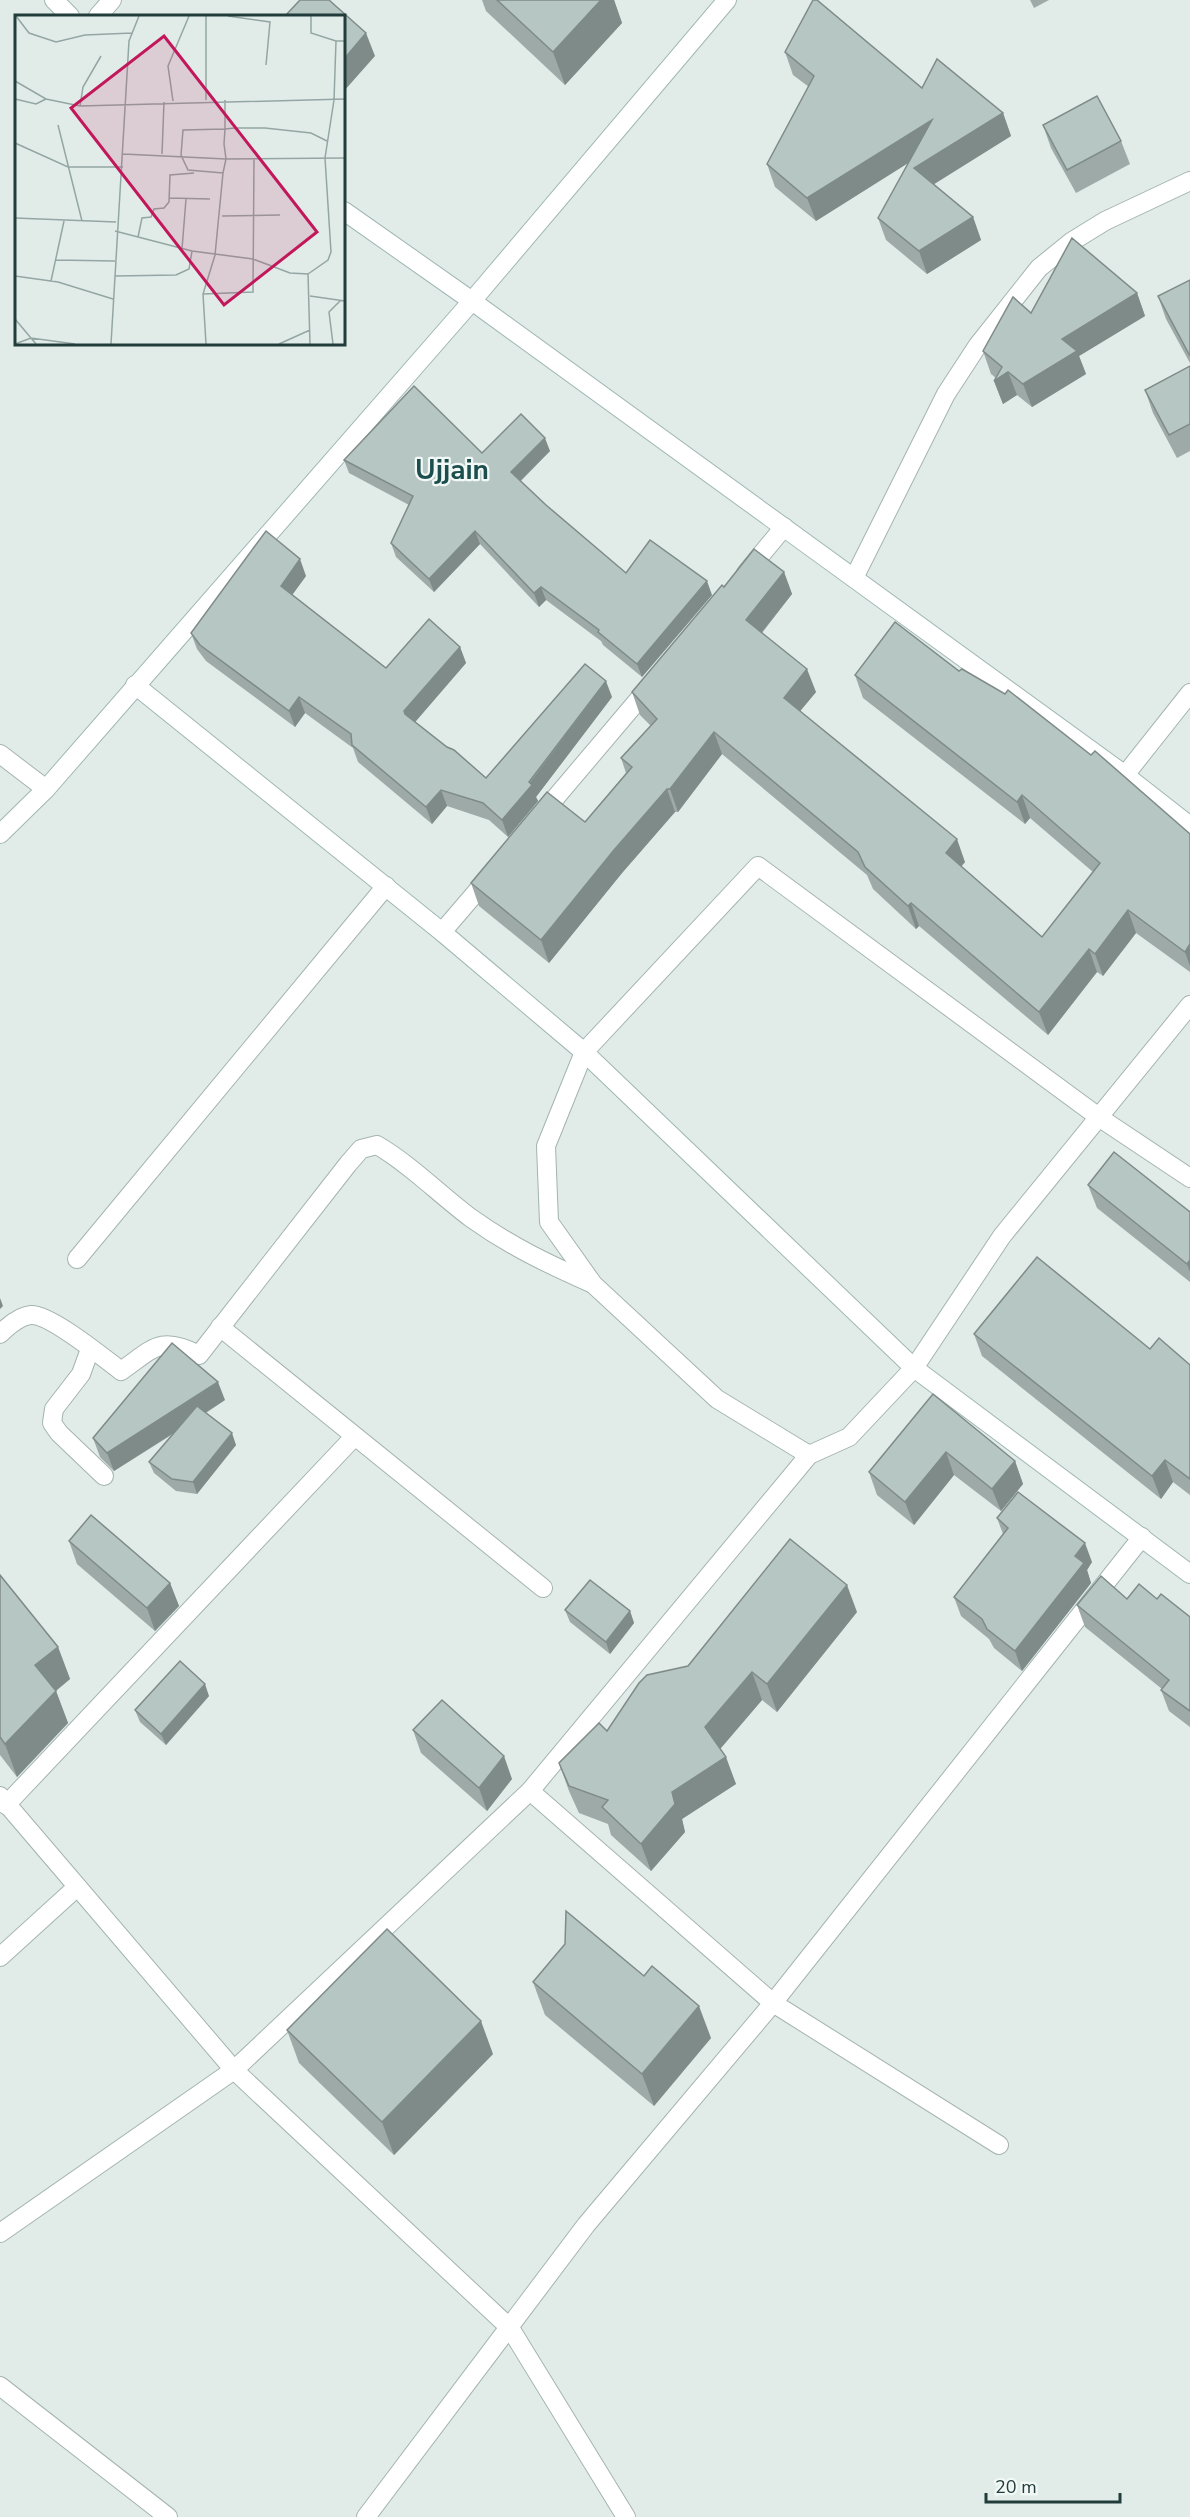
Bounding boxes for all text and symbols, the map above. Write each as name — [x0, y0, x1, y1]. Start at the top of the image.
inset map — [15, 15, 345, 345]
district label: Ujjain — [415, 451, 489, 489]
scale bar — [986, 2466, 1120, 2504]
text: 20 m — [995, 2475, 1037, 2499]

